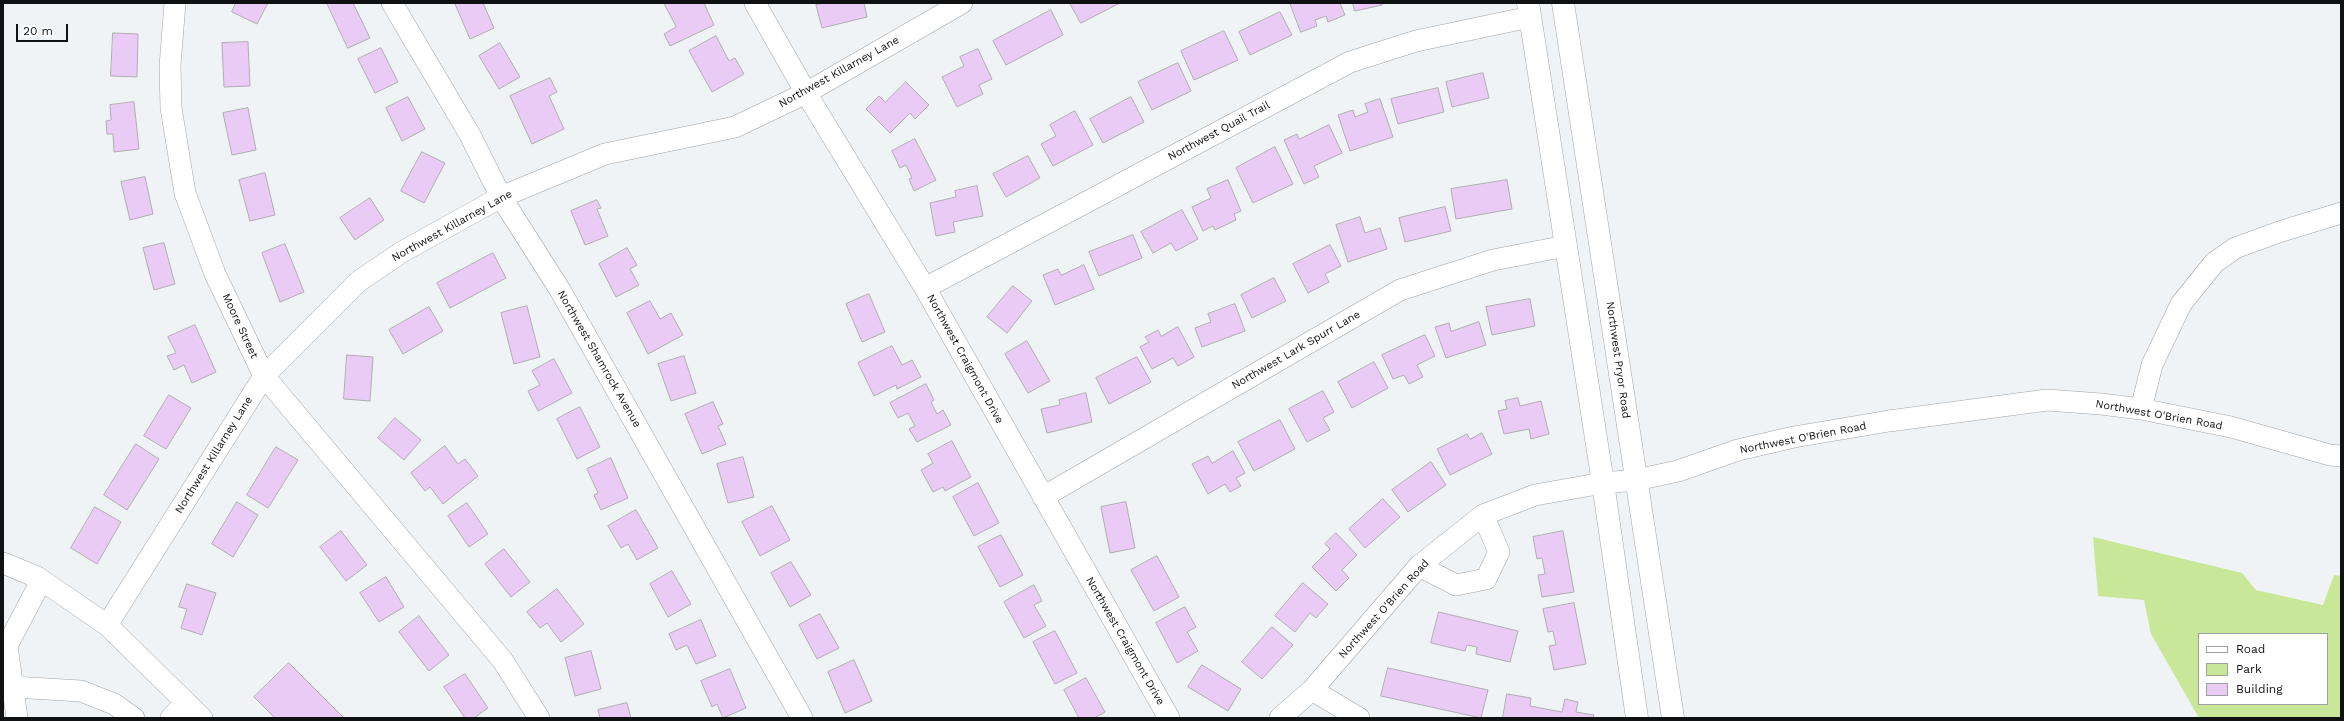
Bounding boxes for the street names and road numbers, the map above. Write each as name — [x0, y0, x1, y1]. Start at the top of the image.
street label: Northwest Killarney Lane — [777, 33, 901, 111]
street label: Northwest Quail Trail — [1166, 99, 1272, 163]
street label: Northwest Killarney Lane — [390, 187, 514, 265]
street label: Northwest Shamrock Avenue — [554, 288, 644, 430]
street label: Moore Street — [219, 291, 261, 361]
street label: Northwest Craigmont Drive — [924, 292, 1006, 426]
street label: Northwest Pryor Road — [1603, 301, 1633, 419]
street label: Northwest Lark Spurr Lane — [1229, 308, 1363, 392]
street label: Northwest Killarney Lane — [173, 394, 255, 516]
street label: Northwest O'Brien Road — [2094, 397, 2224, 433]
street label: Northwest O'Brien Road — [1739, 419, 1867, 457]
street label: Northwest O'Brien Road — [1336, 557, 1432, 661]
street label: Northwest Craigmont Drive — [1083, 574, 1167, 708]

